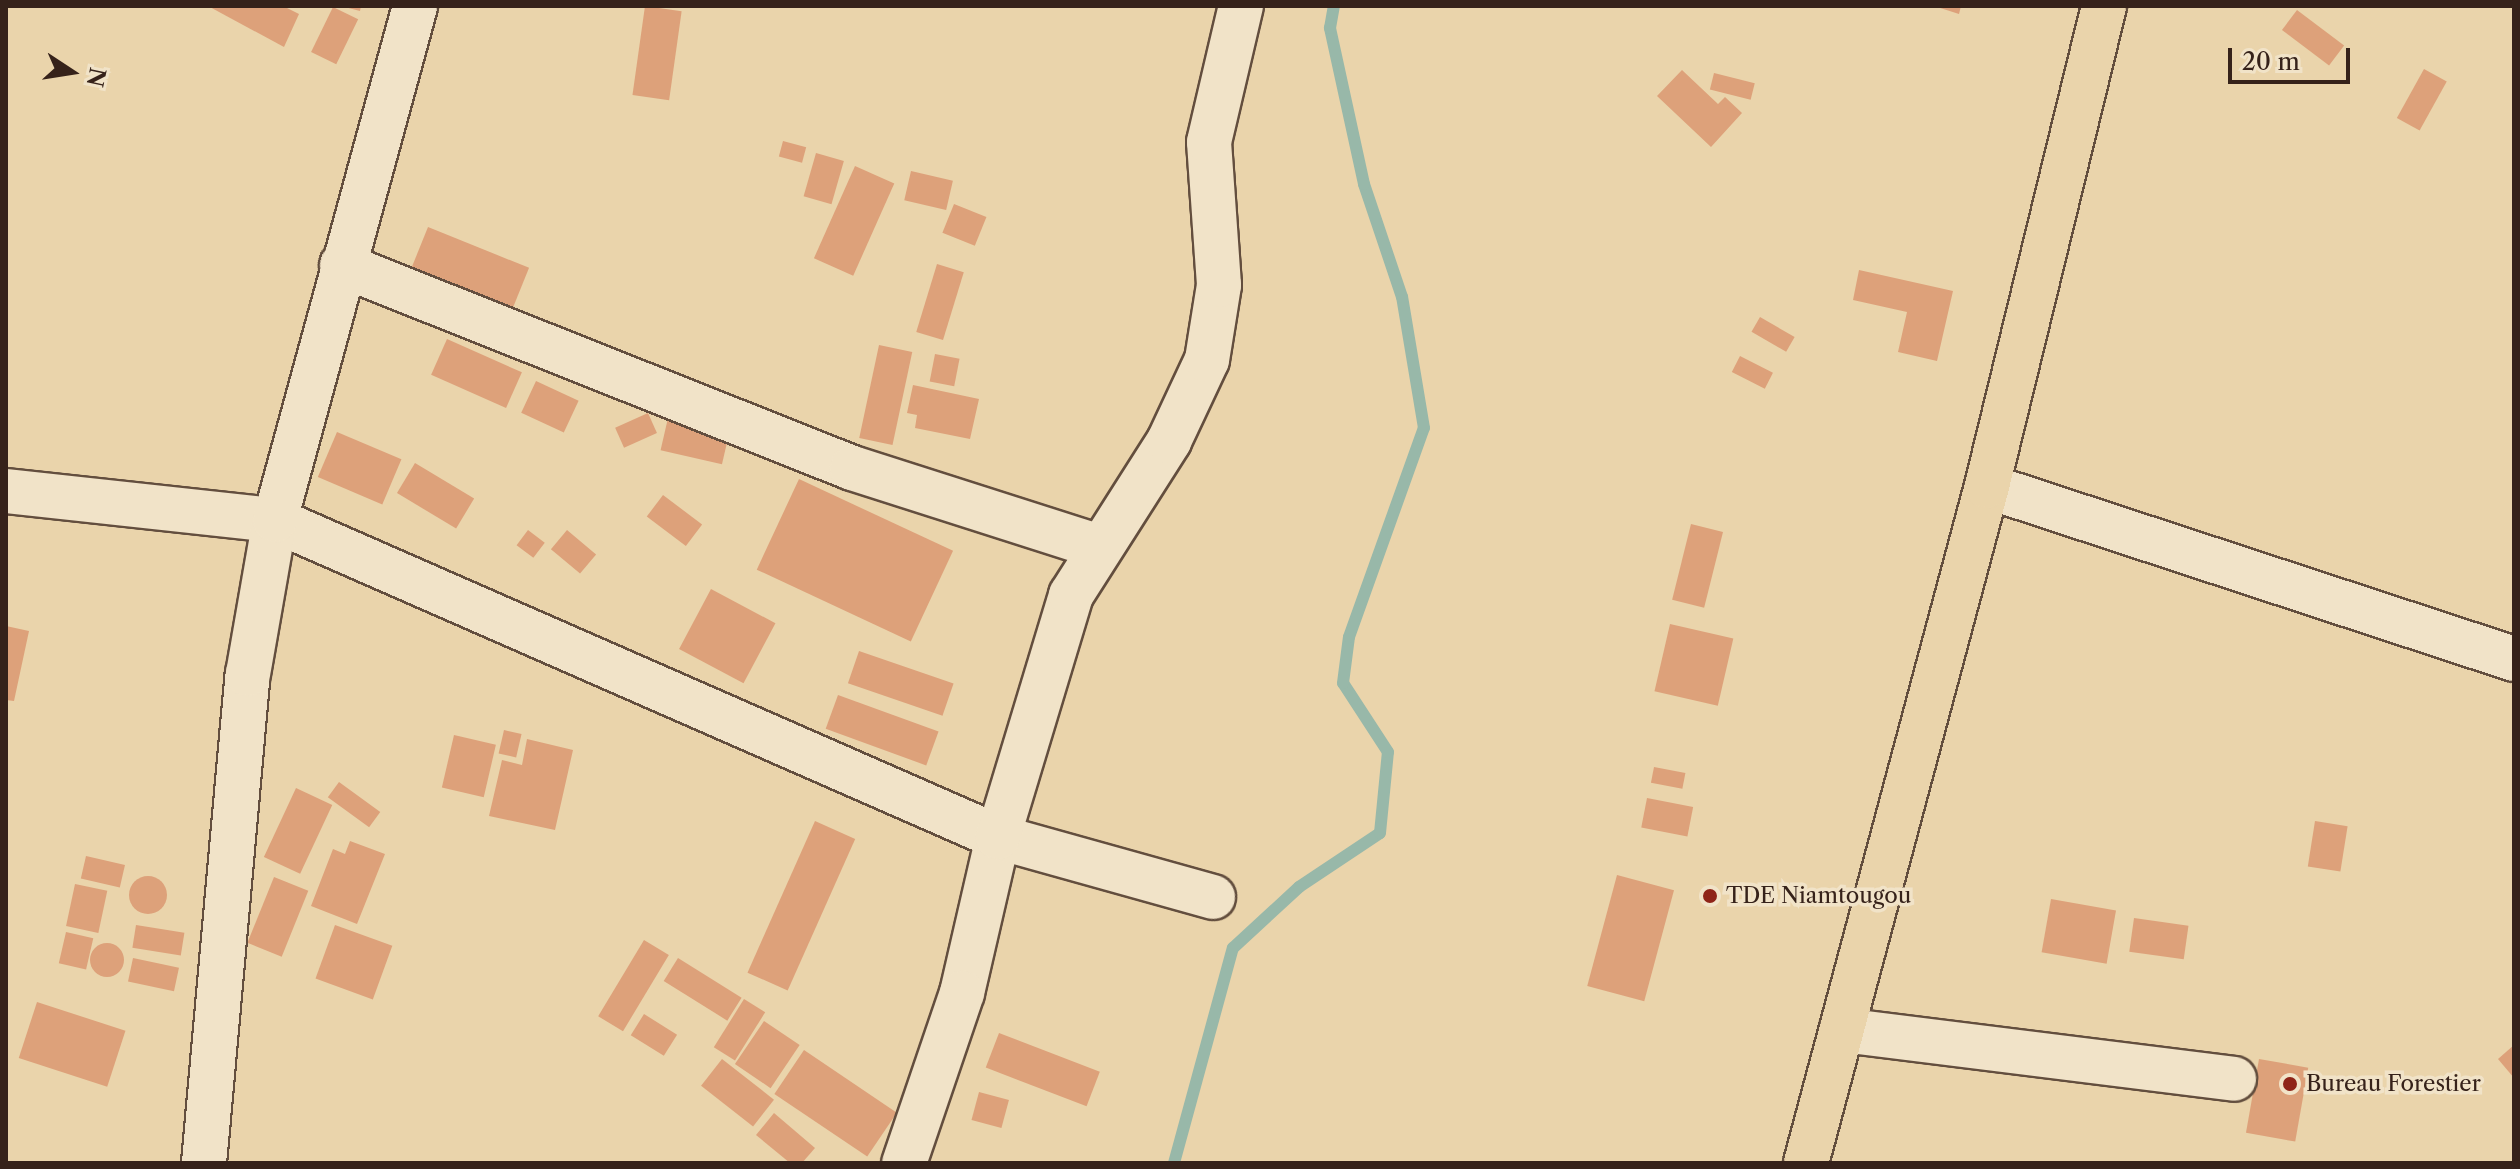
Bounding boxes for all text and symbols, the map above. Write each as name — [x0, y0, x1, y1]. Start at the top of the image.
north arrow — [32, 32, 112, 112]
scale bar — [2232, 32, 2354, 82]
text: 20 m — [2242, 47, 2300, 76]
text: N — [81, 65, 111, 89]
place label: TDE Niamtougou — [1726, 883, 1911, 909]
marker: TDE Niamtougou — [1701, 887, 1719, 905]
place label: Bureau Forestier — [2306, 1071, 2481, 1097]
marker: Bureau Forestier — [2281, 1075, 2299, 1093]

